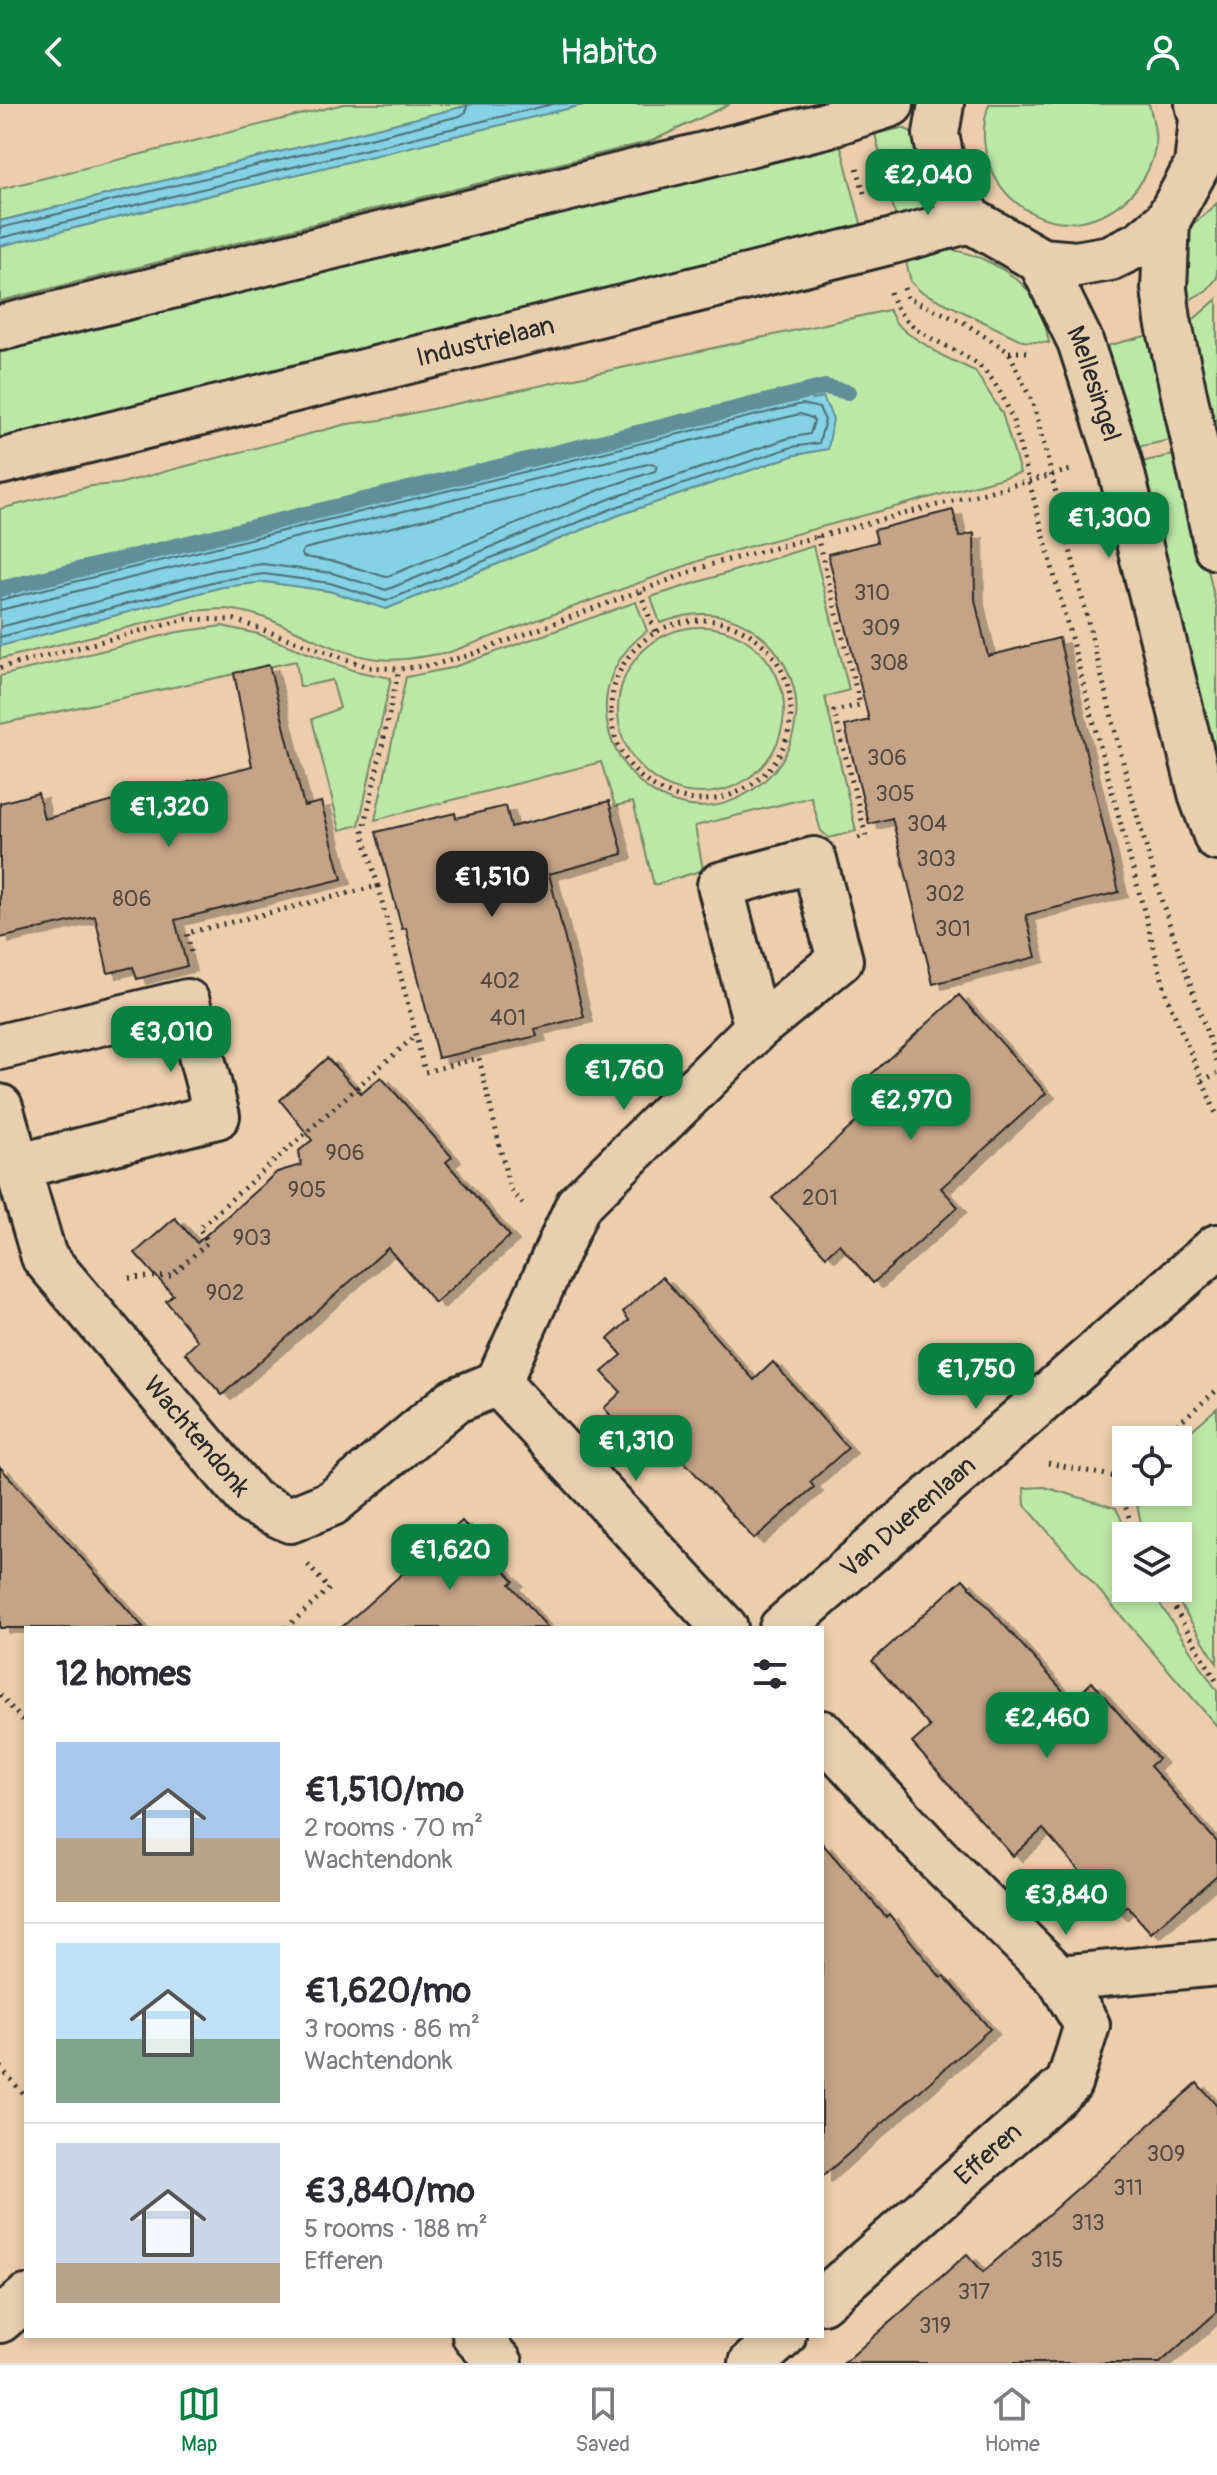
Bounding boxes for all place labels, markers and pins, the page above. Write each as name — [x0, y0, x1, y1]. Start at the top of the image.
pin: €2,040 — [863, 149, 993, 217]
pin: €1,300 — [1044, 492, 1174, 560]
pin: €1,320 — [104, 781, 234, 849]
pin: €1,510 — [427, 851, 557, 919]
pin: €3,010 — [106, 1006, 236, 1074]
pin: €1,760 — [559, 1044, 689, 1112]
pin: €2,970 — [846, 1074, 976, 1142]
pin: €1,750 — [911, 1343, 1041, 1411]
pin: €1,310 — [571, 1415, 701, 1483]
pin: €1,620 — [385, 1524, 515, 1592]
pin: €2,460 — [982, 1692, 1112, 1760]
pin: €3,840 — [1001, 1869, 1131, 1937]

